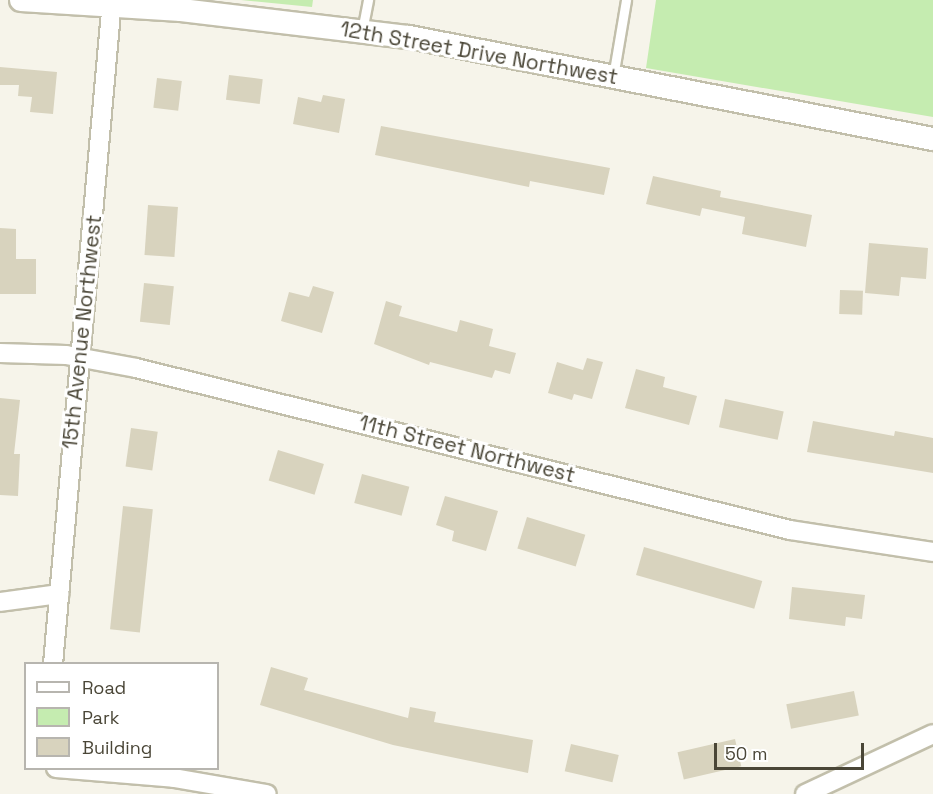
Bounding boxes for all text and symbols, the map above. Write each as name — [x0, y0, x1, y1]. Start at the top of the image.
street label: 12th Street Drive Northwest — [338, 16, 620, 90]
street label: 15th Avenue Northwest — [57, 214, 107, 450]
street label: 11th Street Northwest — [356, 410, 578, 488]
legend — [24, 662, 219, 770]
text: Road — [82, 676, 126, 699]
text: Park — [82, 706, 119, 729]
scale bar — [717, 731, 867, 769]
text: Building — [82, 736, 152, 759]
text: 50 m — [725, 742, 767, 765]

